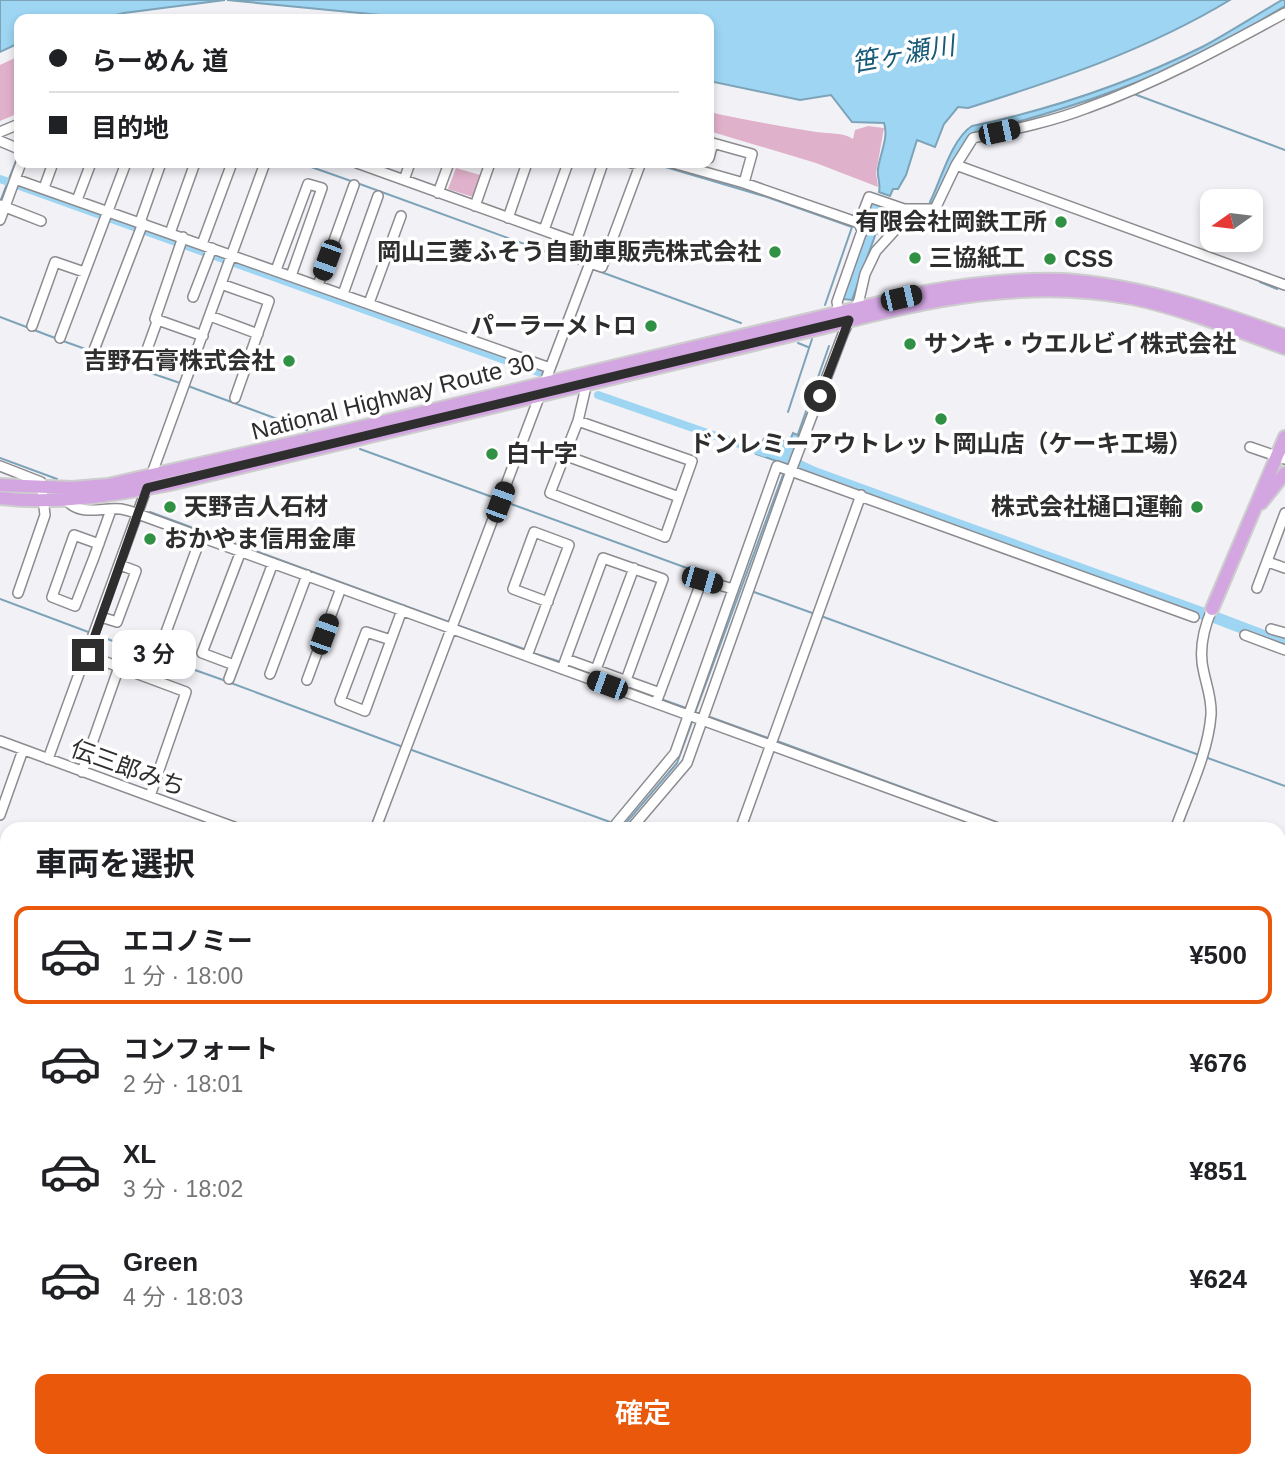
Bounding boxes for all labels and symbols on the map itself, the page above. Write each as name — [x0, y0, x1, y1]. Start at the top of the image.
water label: 笹ヶ瀬川 — [849, 30, 960, 78]
car — [977, 117, 1022, 147]
north arrow — [1200, 189, 1264, 252]
place label: 有限会社岡鉄工所 — [855, 208, 1047, 235]
marker: 有限会社岡鉄工所 — [1053, 214, 1069, 230]
car — [310, 237, 345, 283]
place label: 岡山三菱ふそう自動車販売株式会社 — [377, 238, 761, 265]
marker: 岡山三菱ふそう自動車販売株式会社 — [767, 244, 783, 260]
place label: 三協紙工 — [929, 244, 1025, 271]
place label: CSS — [1064, 245, 1113, 272]
marker: 三協紙工 — [907, 250, 923, 266]
marker: CSS — [1042, 251, 1058, 267]
car — [879, 283, 924, 313]
place label: パーラーメトロ — [470, 312, 637, 339]
marker: パーラーメトロ — [643, 318, 659, 334]
place label: サンキ・ウエルビイ株式会社 — [924, 330, 1236, 357]
marker: サンキ・ウエルビイ株式会社 — [902, 336, 918, 352]
place label: 吉野石膏株式会社 — [83, 347, 275, 374]
street label: National Highway Route 30 — [249, 348, 537, 445]
marker: 吉野石膏株式会社 — [281, 353, 297, 369]
route start — [804, 380, 836, 412]
marker: ドンレミーアウトレット岡山店（ケーキ工場） — [933, 411, 949, 427]
place label: ドンレミーアウトレット岡山店（ケーキ工場） — [689, 430, 1193, 457]
place label: 白十字 — [506, 440, 578, 467]
marker: 白十字 — [484, 446, 500, 462]
car — [483, 479, 518, 525]
place label: 天野吉人石材 — [184, 493, 328, 520]
place label: 株式会社樋口運輸 — [991, 493, 1183, 520]
marker: 天野吉人石材 — [162, 499, 178, 515]
marker: 株式会社樋口運輸 — [1189, 499, 1205, 515]
place label: おかやま信用金庫 — [164, 525, 356, 552]
marker: おかやま信用金庫 — [142, 531, 158, 547]
car — [679, 564, 726, 596]
car — [307, 611, 342, 657]
callout: 3 分 — [112, 630, 196, 680]
route end — [72, 639, 104, 671]
car — [584, 668, 631, 702]
street label: 伝三郎みち — [67, 734, 189, 801]

